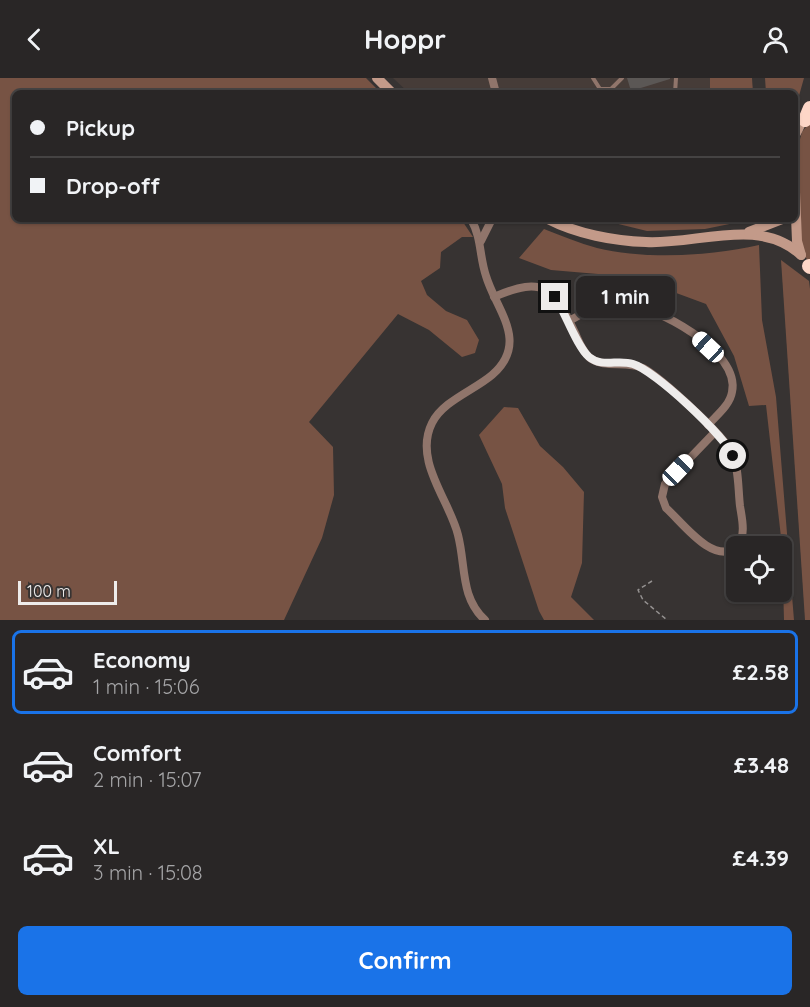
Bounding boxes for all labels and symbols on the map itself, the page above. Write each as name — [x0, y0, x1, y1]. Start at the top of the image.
callout: 1 min — [576, 276, 675, 318]
route end — [541, 283, 568, 310]
car — [689, 328, 727, 366]
route start — [719, 442, 746, 469]
car — [659, 451, 697, 489]
scale bar — [18, 578, 117, 606]

